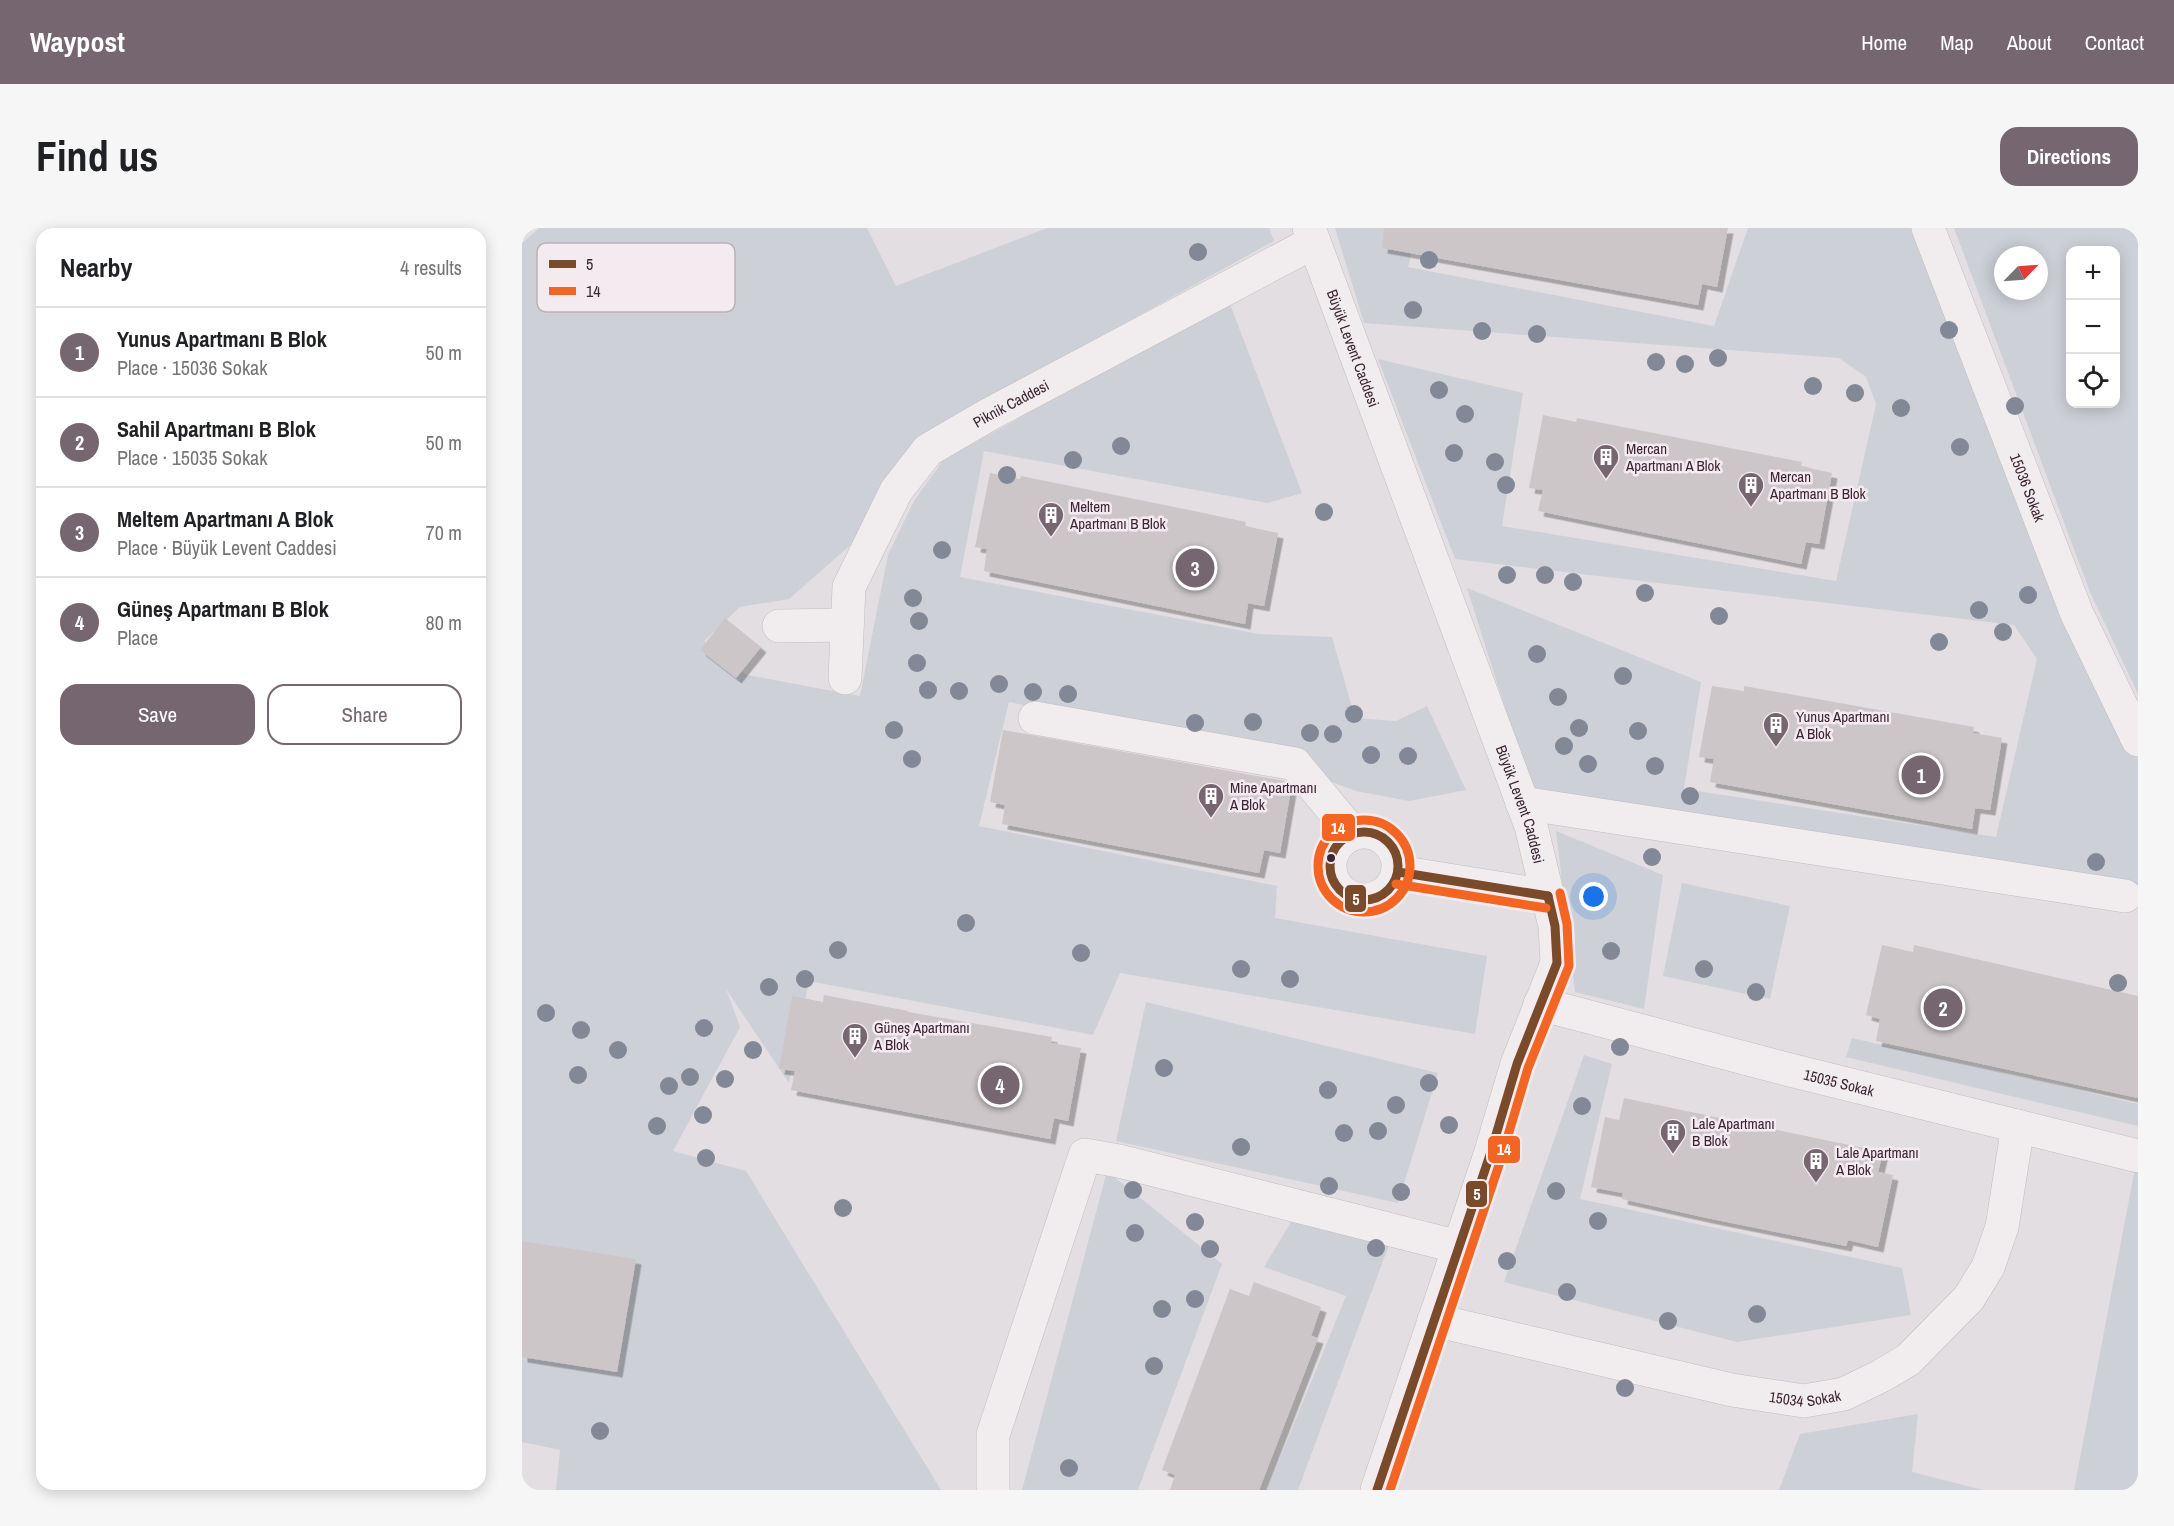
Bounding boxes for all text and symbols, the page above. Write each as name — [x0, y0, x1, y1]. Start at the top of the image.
text: Waypost — [30, 23, 125, 61]
text: Home — [1861, 28, 1907, 57]
text: Map — [1940, 28, 1974, 57]
text: About — [2007, 28, 2052, 57]
text: Contact — [2085, 28, 2144, 57]
button: Directions — [2000, 127, 2138, 186]
text: Find us — [36, 128, 158, 184]
legend — [537, 243, 735, 312]
north arrow — [1994, 246, 2048, 300]
map controls — [2066, 246, 2120, 408]
button: + — [2066, 246, 2120, 300]
text: Nearby — [60, 250, 132, 285]
text: 5 — [586, 253, 593, 275]
text: 4 results — [400, 254, 462, 281]
text: 14 — [586, 280, 601, 302]
street label: Büyük Levent Caddesi — [1322, 286, 1385, 410]
button: − — [2066, 300, 2120, 354]
text: Yunus Apartmanı B Blok — [117, 324, 327, 354]
text: 1 — [75, 339, 84, 366]
text: 50 m — [426, 339, 462, 366]
text: Place · 15036 Sokak — [117, 354, 267, 381]
button: locate — [2066, 354, 2120, 408]
street label: Piknik Caddesi — [969, 374, 1052, 432]
text: Sahil Apartmanı B Blok — [117, 414, 316, 444]
text: 2 — [75, 429, 84, 456]
text: 50 m — [426, 429, 462, 456]
place label: Mercan Apartmanı A Blok — [1625, 438, 1721, 476]
building icon: Mercan Apartmanı A Blok — [1591, 442, 1621, 480]
text: Place · 15035 Sokak — [117, 444, 267, 471]
street label: 15036 Sokak — [2005, 450, 2051, 525]
place label: Mercan Apartmanı B Blok — [1769, 466, 1867, 504]
building icon: Mercan Apartmanı B Blok — [1736, 470, 1766, 508]
place label: Meltem Apartmanı B Blok — [1069, 496, 1167, 534]
building icon: Meltem Apartmanı B Blok — [1036, 500, 1066, 538]
text: Meltem Apartmanı A Blok — [117, 504, 334, 534]
text: 3 — [75, 519, 84, 546]
text: 70 m — [426, 519, 462, 546]
text: Place · Büyük Levent Caddesi — [117, 534, 337, 561]
pin: 3 — [1176, 546, 1214, 590]
text: Güneş Apartmanı B Blok — [117, 594, 329, 624]
text: 4 — [75, 609, 84, 636]
text: 80 m — [426, 609, 462, 636]
text: Place — [117, 624, 158, 651]
button: Save — [60, 684, 255, 745]
button: Share — [267, 684, 462, 745]
place label: Yunus Apartmanı A Blok — [1795, 706, 1890, 744]
building icon: Yunus Apartmanı A Blok — [1761, 710, 1791, 748]
street label: Büyük Levent Caddesi — [1491, 742, 1550, 865]
pin: 1 — [1902, 752, 1940, 798]
place label: Mine Apartmanı A Blok — [1229, 777, 1317, 815]
building icon: Mine Apartmanı A Blok — [1196, 781, 1226, 819]
line badge: 14 — [1321, 813, 1356, 842]
text: 14 — [1331, 817, 1346, 839]
unlabelled marker — [1325, 852, 1337, 864]
your location — [1579, 882, 1608, 911]
line badge: 5 — [1344, 884, 1367, 913]
text: 5 — [1352, 888, 1360, 910]
pin: 2 — [1924, 986, 1962, 1030]
place label: Güneş Apartmanı A Blok — [873, 1017, 970, 1055]
building icon: Güneş Apartmanı A Blok — [840, 1021, 870, 1059]
pin: 4 — [980, 1062, 1020, 1108]
street label: 15035 Sokak — [1802, 1063, 1877, 1101]
place label: Lale Apartmanı B Blok — [1692, 1113, 1775, 1151]
building icon: Lale Apartmanı B Blok — [1658, 1117, 1688, 1155]
line badge: 14 — [1487, 1135, 1521, 1164]
text: 14 — [1497, 1138, 1512, 1160]
place label: Lale Apartmanı A Blok — [1835, 1142, 1919, 1180]
building icon: Lale Apartmanı A Blok — [1801, 1146, 1831, 1184]
line badge: 5 — [1465, 1180, 1488, 1208]
text: 5 — [1473, 1183, 1481, 1205]
street label: 15034 Sokak — [1768, 1384, 1843, 1411]

